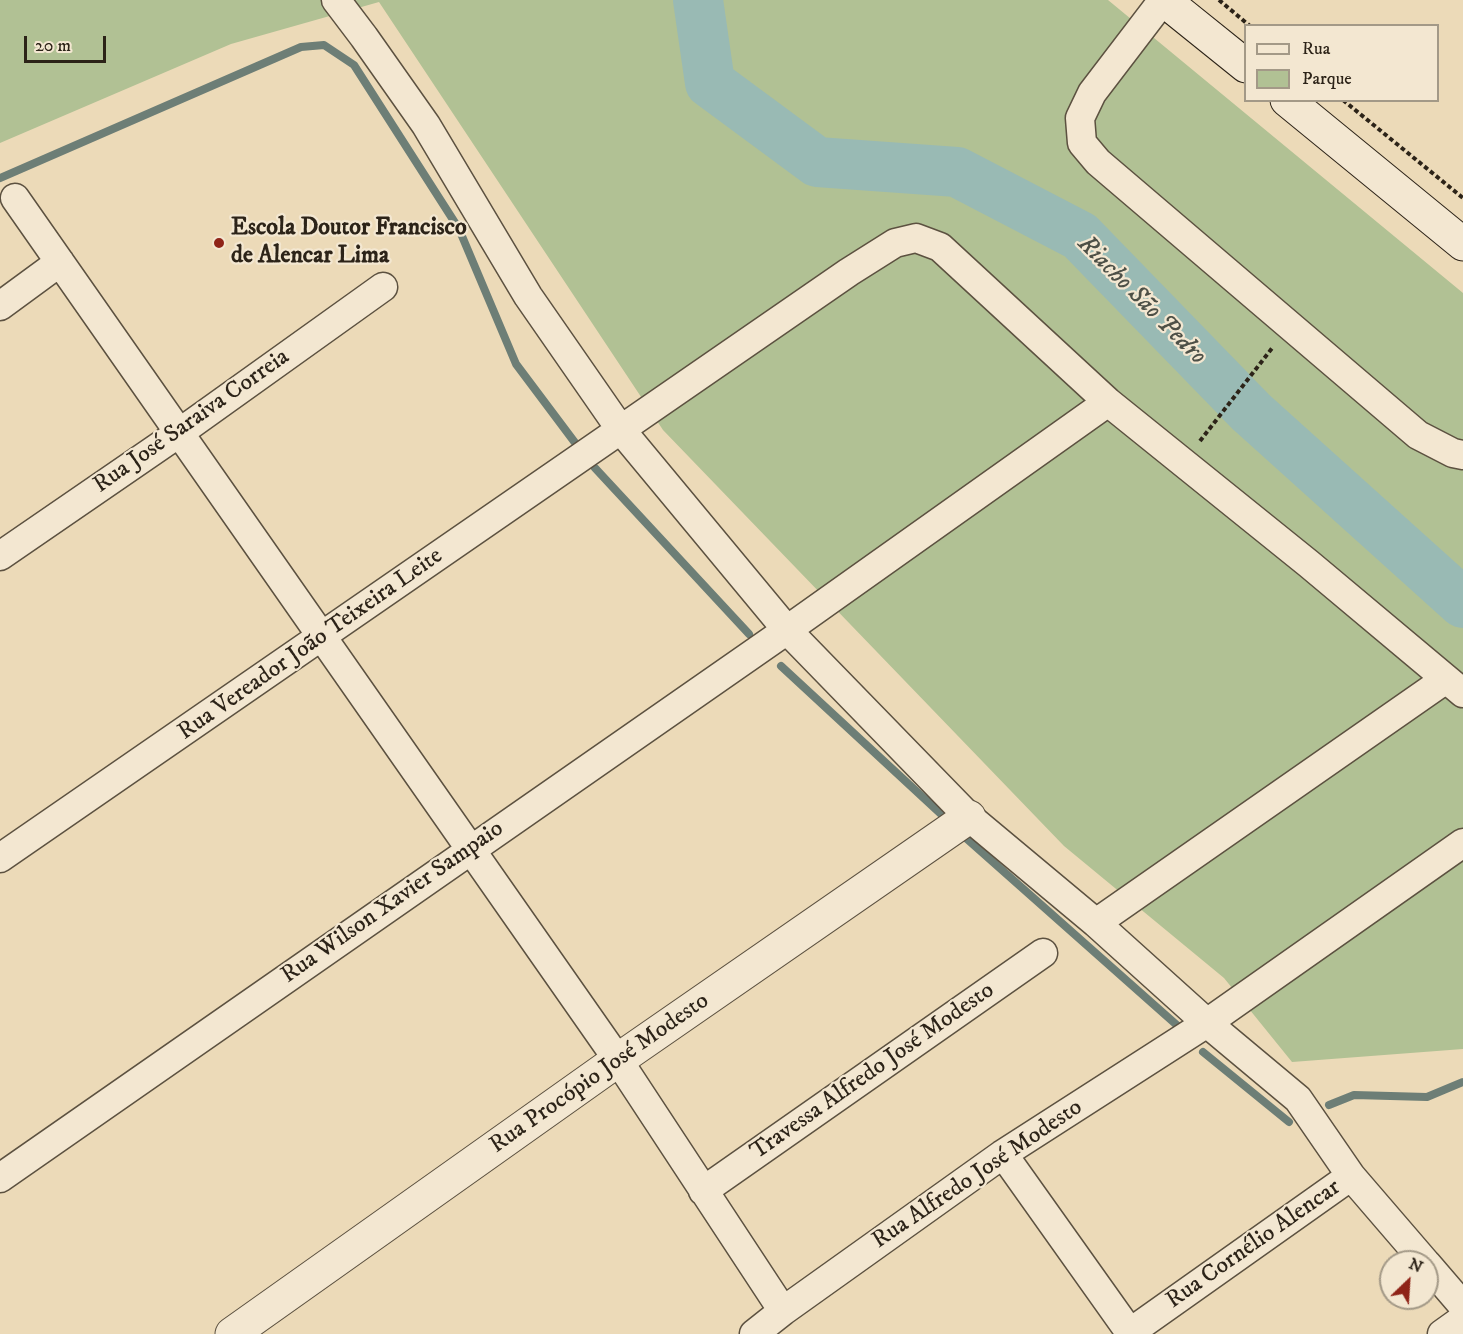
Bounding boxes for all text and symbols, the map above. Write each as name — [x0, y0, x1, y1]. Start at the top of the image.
scale bar — [27, 24, 110, 62]
legend — [1244, 24, 1439, 102]
text: 20 m — [35, 35, 71, 57]
text: Rua — [1302, 38, 1330, 60]
text: Parque — [1302, 68, 1352, 90]
place label: Escola Doutor Francisco de Alencar Lima — [231, 215, 467, 271]
water label: Riacho São Pedro — [1070, 230, 1212, 372]
marker: Escola Doutor Francisco de Alencar Lima — [212, 236, 226, 250]
street label: Rua José Saraiva Correia — [89, 344, 295, 500]
street label: Rua Vereador João Teixeira Leite — [173, 543, 449, 747]
street label: Rua Wilson Xavier Sampaio — [276, 815, 510, 991]
street label: Travessa Alfredo José Modesto — [746, 977, 1000, 1167]
street label: Rua Procópio José Modesto — [485, 987, 715, 1161]
street label: Rua Alfredo José Modesto — [868, 1094, 1088, 1256]
street label: Rua Cornélio Alencar — [1161, 1174, 1347, 1316]
north arrow — [1379, 1250, 1439, 1310]
text: N — [1406, 1254, 1426, 1277]

